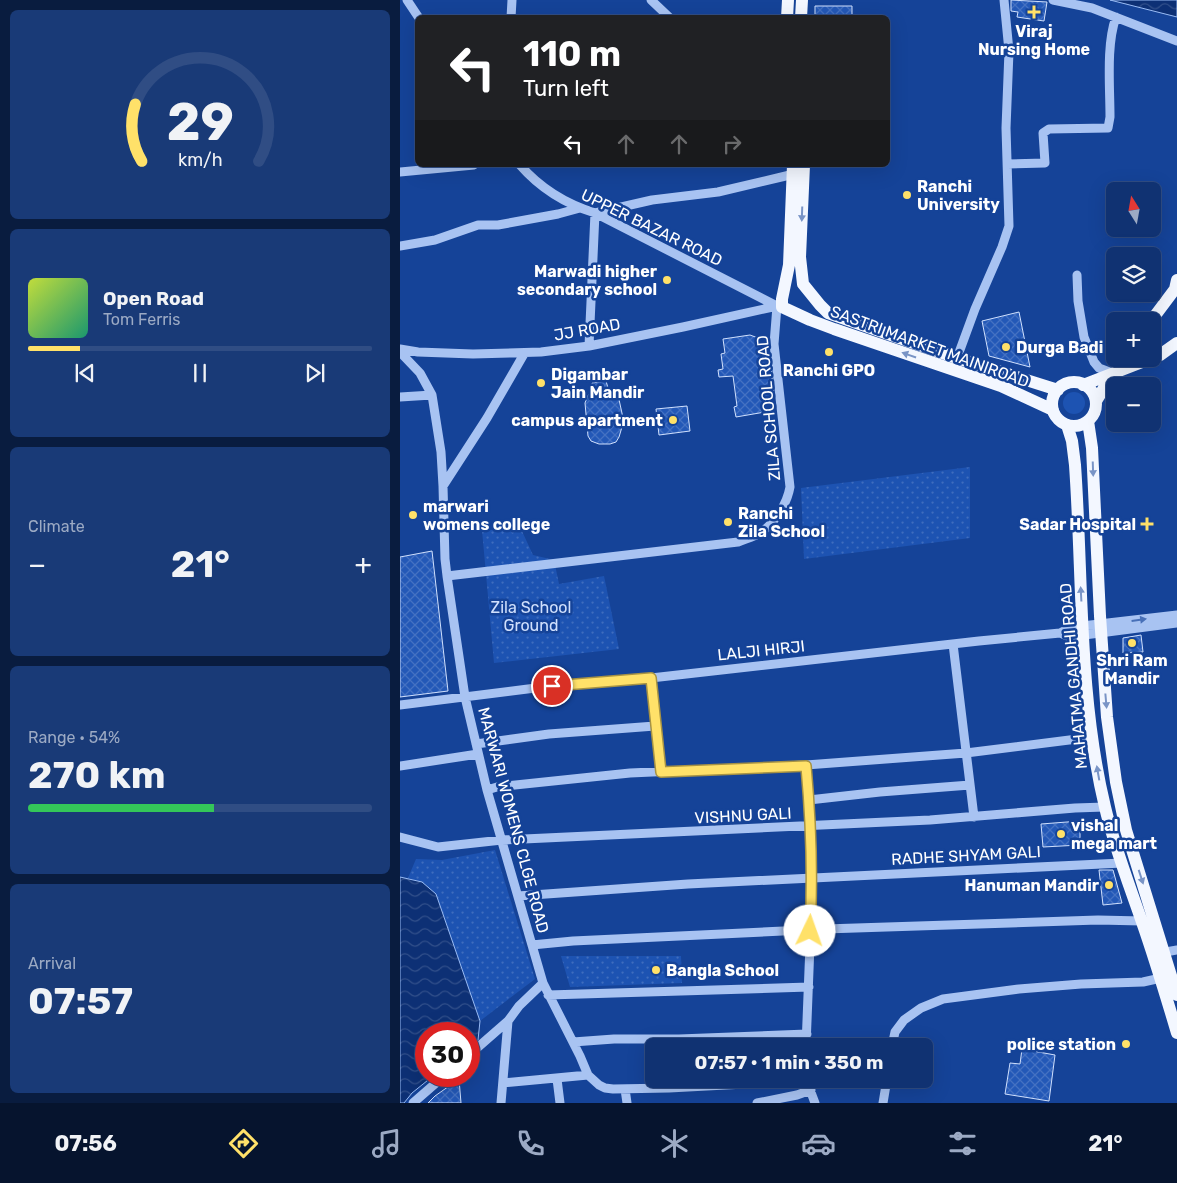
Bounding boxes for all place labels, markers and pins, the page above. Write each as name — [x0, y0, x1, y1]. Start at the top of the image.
marker: Viraj Nursing Home — [1027, 5, 1041, 19]
place label: Viraj Nursing Home — [978, 22, 1090, 59]
place label: Ranchi University — [917, 177, 1000, 214]
marker: Ranchi University — [901, 189, 913, 201]
place label: Marwadi higher secondary school — [517, 262, 658, 299]
marker: Marwadi higher secondary school — [661, 274, 673, 286]
place label: Durga Badi — [1016, 338, 1103, 357]
marker: Durga Badi — [1000, 341, 1012, 353]
marker: Ranchi GPO — [823, 346, 835, 358]
place label: Ranchi GPO — [783, 361, 875, 380]
place label: Digambar Jain Mandir — [551, 365, 645, 402]
marker: Digambar Jain Mandir — [535, 377, 547, 389]
place label: campus apartment — [511, 411, 664, 430]
marker: campus apartment — [667, 414, 679, 426]
place label: marwari womens college — [423, 497, 550, 534]
place label: Ranchi Zila School — [738, 504, 825, 541]
marker: marwari womens college — [407, 509, 419, 521]
place label: Sadar Hospital — [1019, 515, 1136, 534]
marker: Ranchi Zila School — [722, 516, 734, 528]
marker: Sadar Hospital — [1140, 517, 1154, 531]
marker: Shri Ram Mandir — [1126, 637, 1138, 649]
place label: Shri Ram Mandir — [1096, 651, 1168, 688]
pin — [531, 665, 573, 707]
place label: vishal mega mart — [1071, 816, 1158, 853]
marker: vishal mega mart — [1055, 828, 1067, 840]
place label: Hanuman Mandir — [964, 876, 1100, 895]
marker: Hanuman Mandir — [1103, 879, 1115, 891]
place label: Bangla School — [666, 961, 779, 980]
marker: Bangla School — [650, 964, 662, 976]
place label: police station — [1007, 1035, 1116, 1054]
marker: police station — [1120, 1038, 1132, 1050]

